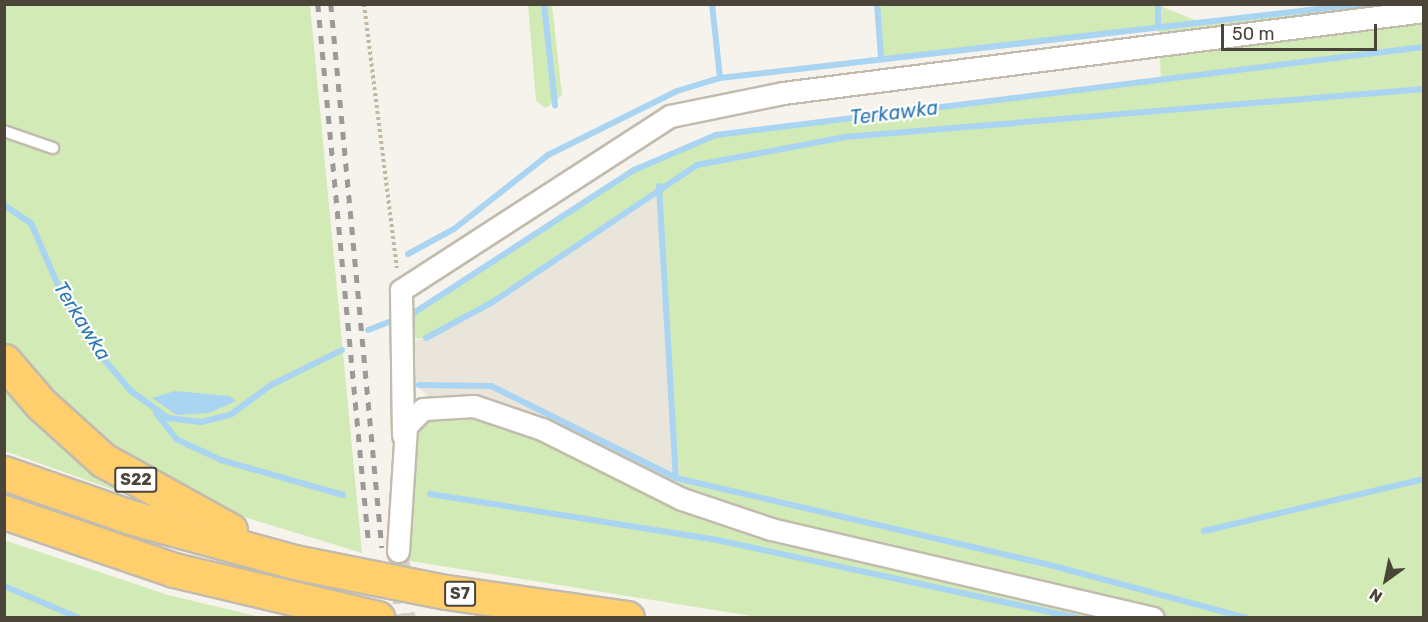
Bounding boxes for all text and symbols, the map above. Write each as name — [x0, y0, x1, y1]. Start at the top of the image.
scale bar — [1224, 12, 1380, 50]
text: 50 m — [1232, 23, 1275, 45]
water label: Terkawka — [849, 96, 939, 130]
water label: Terkawka — [48, 277, 116, 365]
road number: S22 — [114, 467, 158, 493]
north arrow — [1356, 550, 1416, 610]
road number: S7 — [444, 581, 476, 607]
text: N — [1366, 584, 1386, 607]

